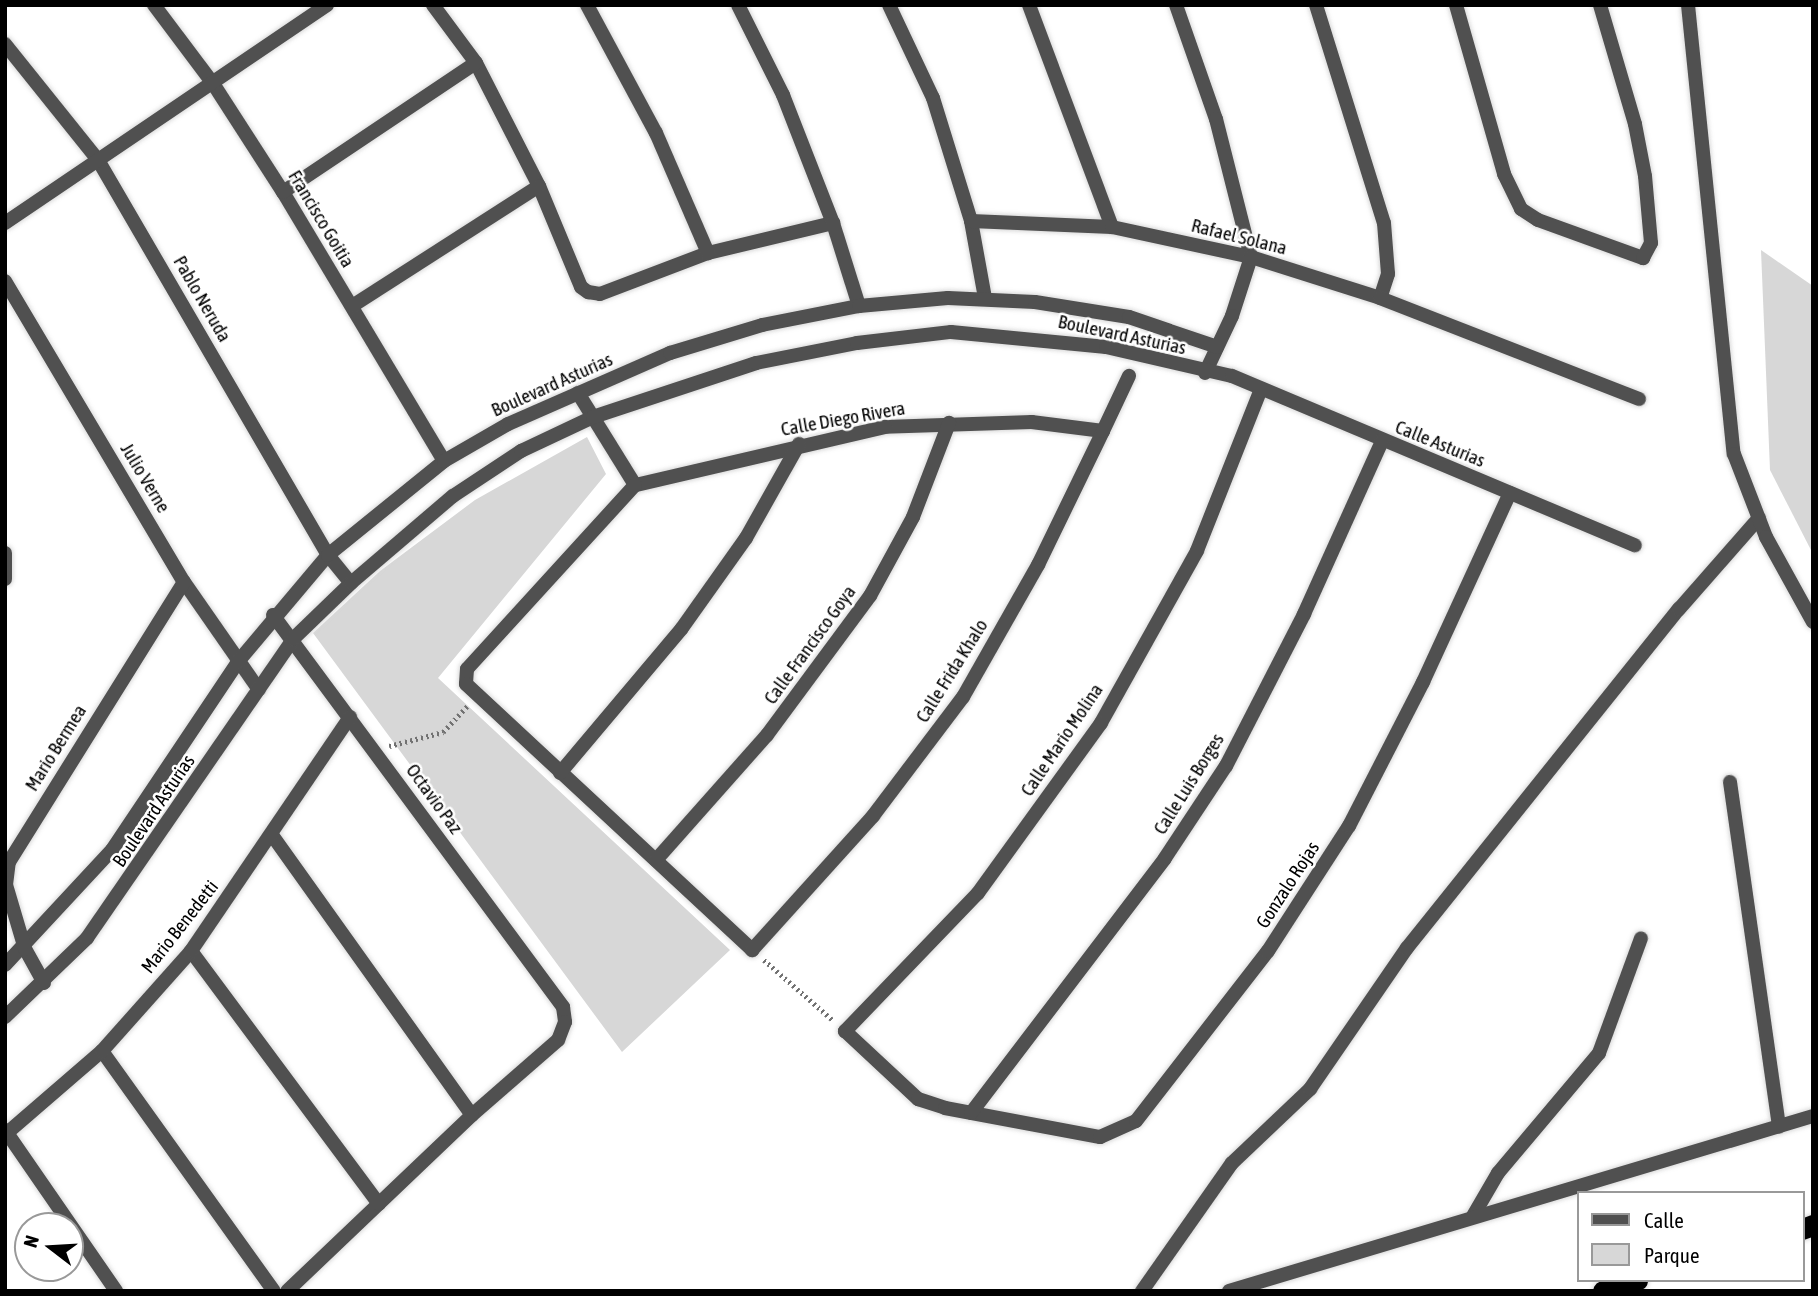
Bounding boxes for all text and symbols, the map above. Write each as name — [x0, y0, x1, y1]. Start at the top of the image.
street label: Francisco Goitia — [283, 166, 359, 272]
street label: Rafael Solana — [1189, 214, 1289, 260]
street label: Pablo Neruda — [168, 252, 236, 346]
street label: Boulevard Asturias — [1056, 310, 1188, 360]
street label: Boulevard Asturias — [488, 348, 616, 422]
street label: Calle Diego Rivera — [779, 397, 907, 441]
street label: Calle Asturias — [1392, 416, 1488, 472]
street label: Julio Verne — [115, 439, 175, 517]
street label: Calle Francisco Goya — [759, 581, 861, 709]
street label: Calle Frida Khalo — [911, 615, 993, 727]
street label: Calle Mario Molina — [1016, 679, 1108, 801]
street label: Mario Bermea — [21, 701, 91, 795]
street label: Calle Luis Borges — [1149, 729, 1229, 839]
street label: Boulevard Asturias — [108, 751, 200, 871]
street label: Octavio Paz — [401, 760, 467, 838]
street label: Gonzalo Rojas — [1252, 837, 1324, 933]
street label: Mario Benedetti — [137, 876, 223, 978]
legend — [1576, 1191, 1804, 1282]
text: Calle — [1644, 1208, 1684, 1232]
north arrow — [14, 1212, 84, 1282]
text: N — [19, 1233, 43, 1250]
text: Parque — [1644, 1243, 1699, 1267]

